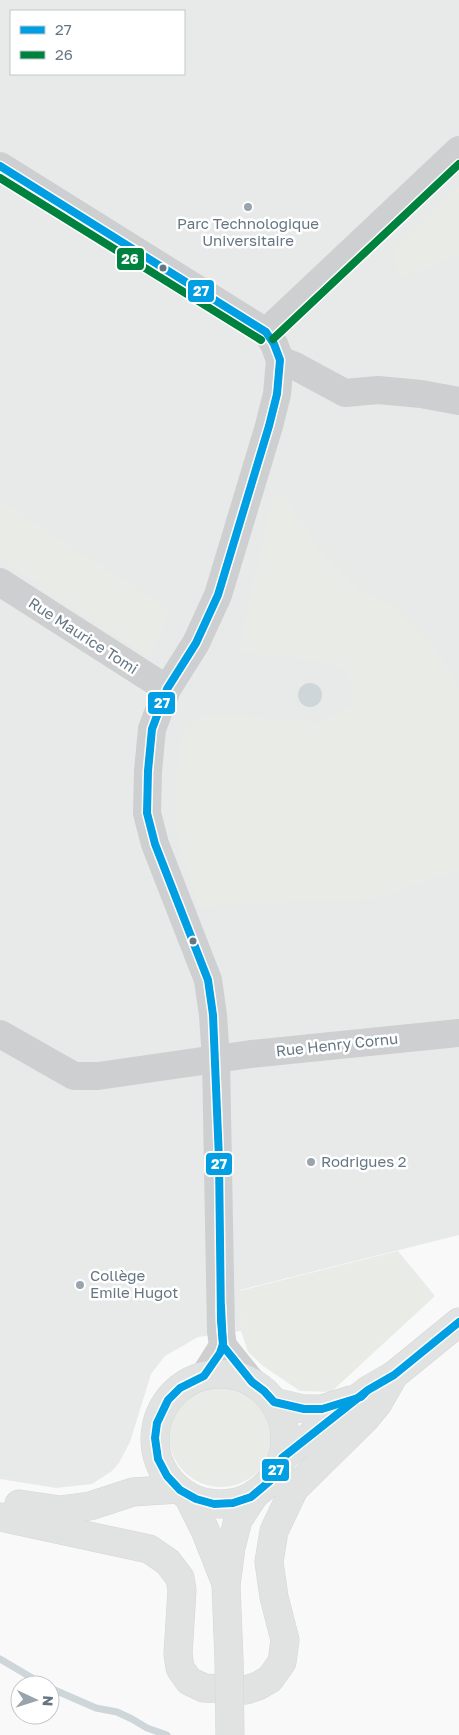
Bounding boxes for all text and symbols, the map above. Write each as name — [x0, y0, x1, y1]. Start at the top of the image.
legend — [10, 10, 185, 75]
text: 27 — [55, 20, 72, 38]
text: 26 — [55, 45, 73, 63]
marker: Parc Technologique Universitaire — [242, 201, 254, 213]
place label: Parc Technologique Universitaire — [177, 214, 319, 249]
line badge: 26 — [116, 247, 145, 271]
text: 26 — [121, 250, 139, 267]
unlabelled marker — [158, 263, 168, 273]
line badge: 27 — [187, 279, 215, 303]
text: 27 — [193, 282, 209, 299]
street label: Rue Maurice Tomi — [26, 593, 142, 677]
line badge: 27 — [147, 691, 176, 715]
text: 27 — [154, 694, 170, 711]
unlabelled marker — [188, 936, 198, 946]
street label: Rue Henry Cornu — [275, 1029, 399, 1059]
line badge: 27 — [205, 1152, 233, 1176]
place label: Rodrigues 2 — [321, 1152, 407, 1170]
text: 27 — [211, 1155, 227, 1172]
marker: Rodrigues 2 — [305, 1156, 317, 1168]
place label: Collège Emile Hugot — [90, 1266, 178, 1301]
marker: Collège Emile Hugot — [74, 1279, 86, 1291]
line badge: 27 — [261, 1458, 290, 1482]
text: 27 — [268, 1461, 284, 1478]
north arrow — [10, 1675, 60, 1725]
text: N — [40, 1695, 57, 1707]

